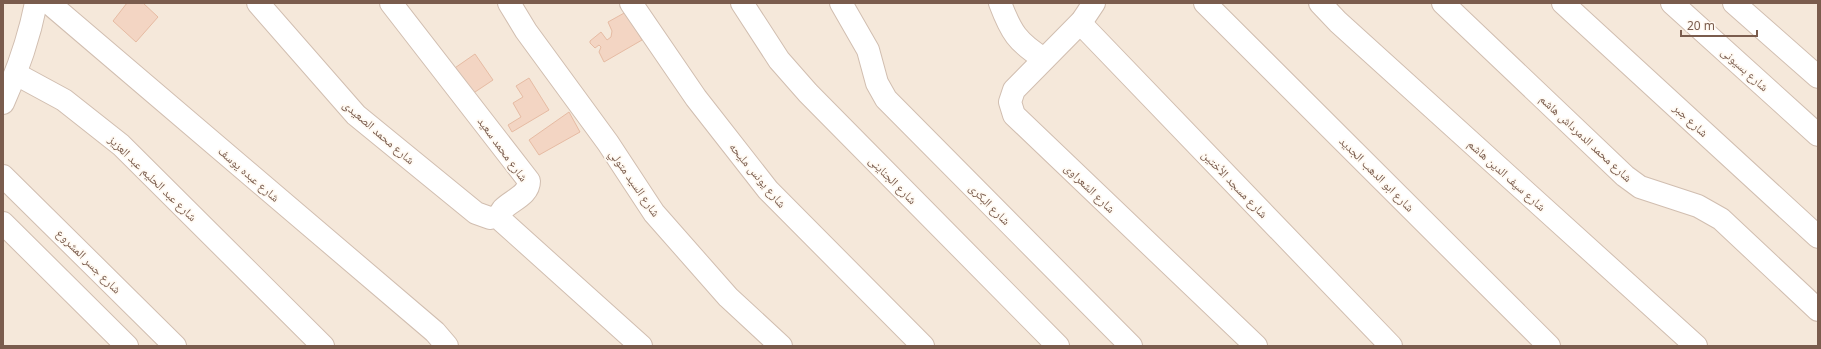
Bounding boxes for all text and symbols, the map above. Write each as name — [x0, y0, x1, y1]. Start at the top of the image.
scale bar — [1681, 12, 1757, 38]
text: 20 m — [1687, 17, 1715, 34]
street label: شارع بسيونى — [1718, 43, 1773, 95]
street label: شارع محمد الدمرداش هاشم — [1536, 91, 1636, 186]
street label: شارع محمد الصعيدى — [339, 96, 419, 168]
street label: شارع جبر — [1669, 99, 1712, 141]
street label: شارع محمد سعيد — [474, 113, 532, 185]
street label: شارع عبد الحليم عبد العزيز — [104, 131, 201, 225]
street label: شارع ابو الدهب الجديد — [1336, 133, 1418, 215]
street label: شارع سيف الدين هاشم — [1464, 135, 1550, 215]
street label: شارع يونس مليحه — [726, 139, 790, 211]
street label: شارع عبده يوسف — [215, 142, 284, 206]
street label: شارع السيد متولي — [604, 146, 665, 221]
street label: شارع مسجد الأختين — [1198, 146, 1272, 222]
street label: شارع الجناينى — [865, 152, 921, 208]
street label: شارع الشعراوى — [1061, 159, 1119, 217]
street label: شارع البكرى — [965, 179, 1015, 229]
street label: شارع جسر المشروع — [53, 225, 125, 297]

